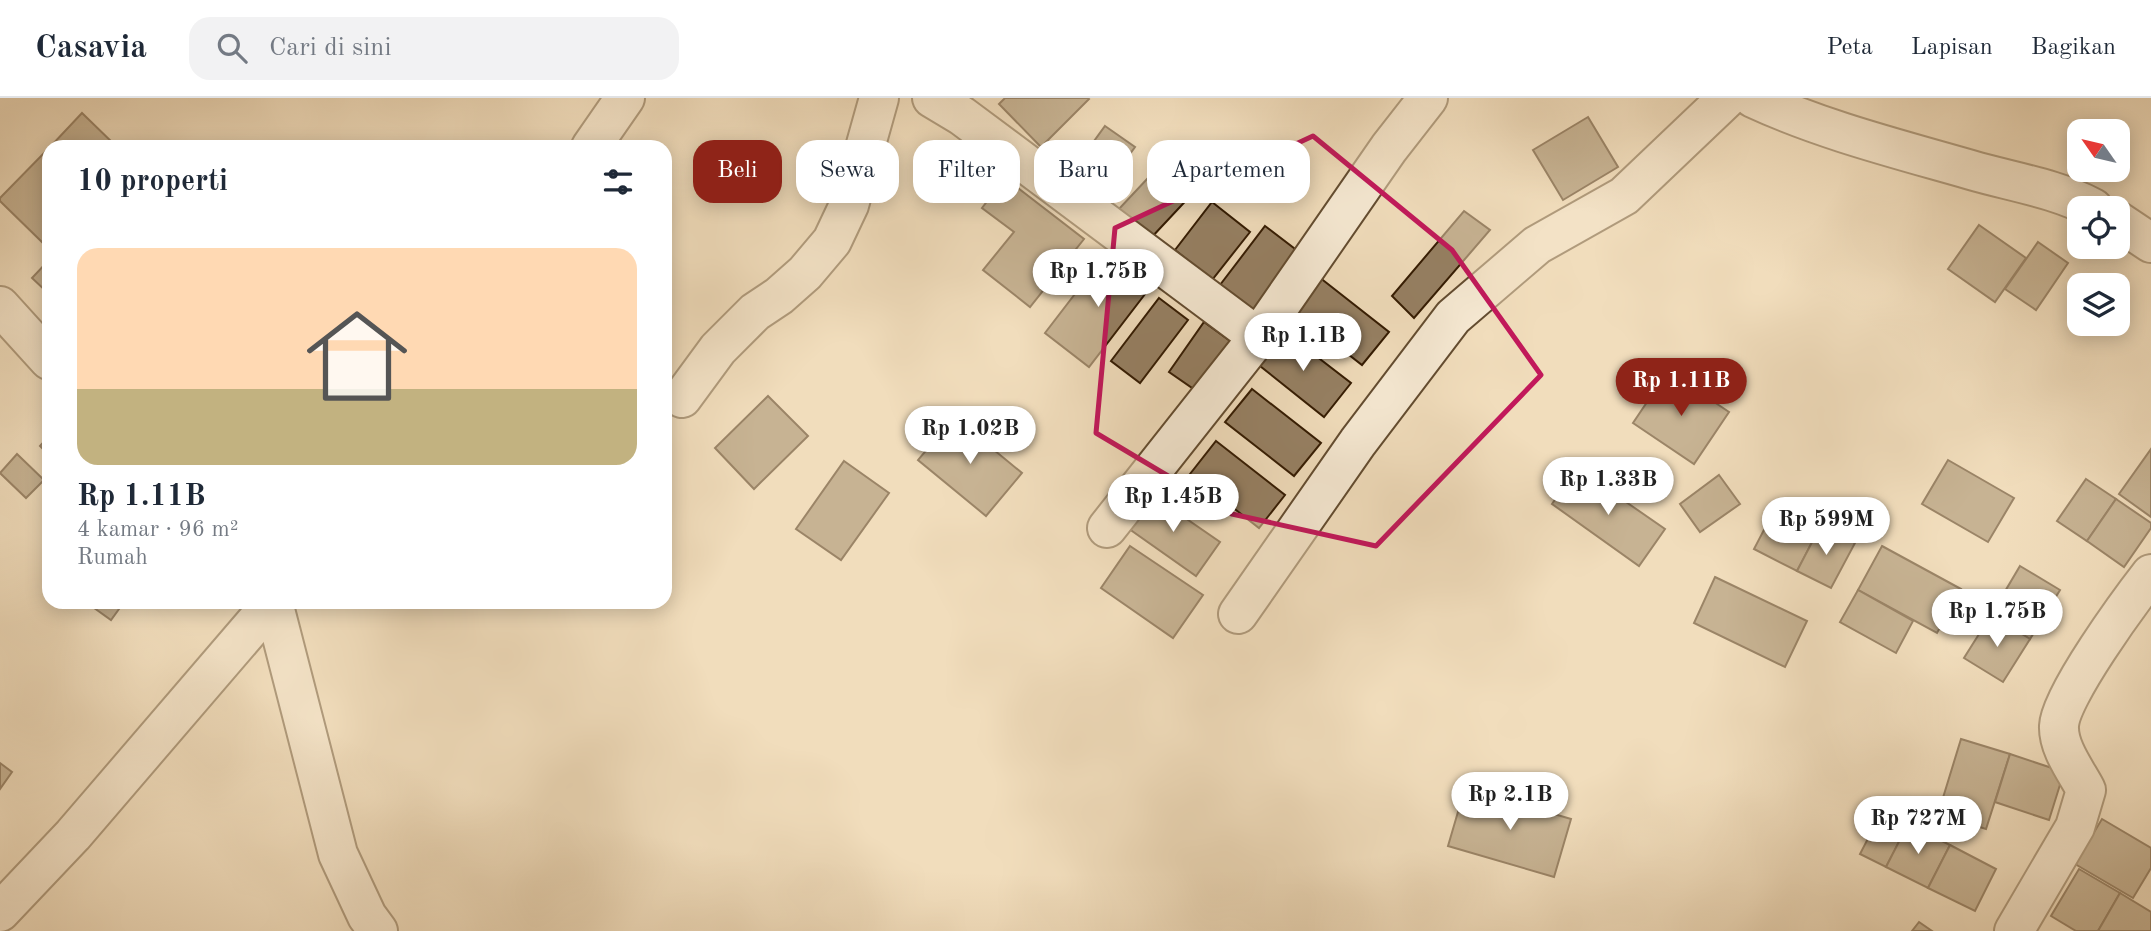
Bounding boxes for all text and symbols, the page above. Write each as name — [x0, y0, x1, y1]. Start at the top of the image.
search box — [189, 17, 679, 80]
icon: search — [213, 29, 251, 67]
text: Casavia — [35, 32, 147, 65]
text: Cari di sini — [269, 35, 391, 61]
text: Peta — [1826, 36, 1873, 60]
text: Lapisan — [1911, 36, 1993, 60]
text: Bagikan — [2031, 36, 2116, 60]
north arrow — [2067, 119, 2130, 182]
map controls — [2067, 119, 2130, 336]
chip: Beli — [693, 140, 782, 203]
chip: Sewa — [796, 140, 899, 203]
chip: Filter — [913, 140, 1020, 203]
chip: Baru — [1034, 140, 1133, 203]
chip: Apartemen — [1147, 140, 1310, 203]
icon: filters — [599, 163, 637, 201]
text: 10 properti — [77, 167, 228, 197]
button: locate — [2067, 196, 2130, 259]
pin: Rp 1.75B — [1026, 250, 1170, 309]
text: Rp 1.75B — [1049, 260, 1147, 283]
button: layers — [2067, 273, 2130, 336]
icon: home — [294, 293, 420, 419]
pin: Rp 1.1B — [1238, 314, 1368, 373]
text: Rp 1.1B — [1260, 324, 1346, 347]
pin: Rp 1.11B — [1609, 358, 1753, 418]
text: Rp 1.11B — [1632, 369, 1730, 392]
pin: Rp 1.02B — [898, 406, 1042, 466]
text: Rp 1.02B — [921, 417, 1019, 440]
pin: Rp 1.33B — [1536, 458, 1680, 517]
text: Rp 1.33B — [1559, 468, 1657, 491]
pin: Rp 1.45B — [1101, 474, 1245, 534]
text: Rp 1.11B — [77, 482, 206, 512]
text: Rp 1.45B — [1124, 485, 1222, 508]
pin: Rp 599M — [1761, 498, 1891, 557]
text: Rp 599M — [1778, 508, 1874, 531]
text: 4 kamar · 96 m² — [77, 518, 239, 541]
text: Rumah — [77, 546, 148, 569]
pin: Rp 1.75B — [1925, 589, 2069, 649]
text: Rp 1.75B — [1948, 600, 2046, 623]
pin: Rp 2.1B — [1445, 772, 1575, 832]
text: Rp 2.1B — [1467, 783, 1553, 806]
pin: Rp 727M — [1853, 796, 1983, 856]
text: Rp 727M — [1870, 807, 1966, 830]

